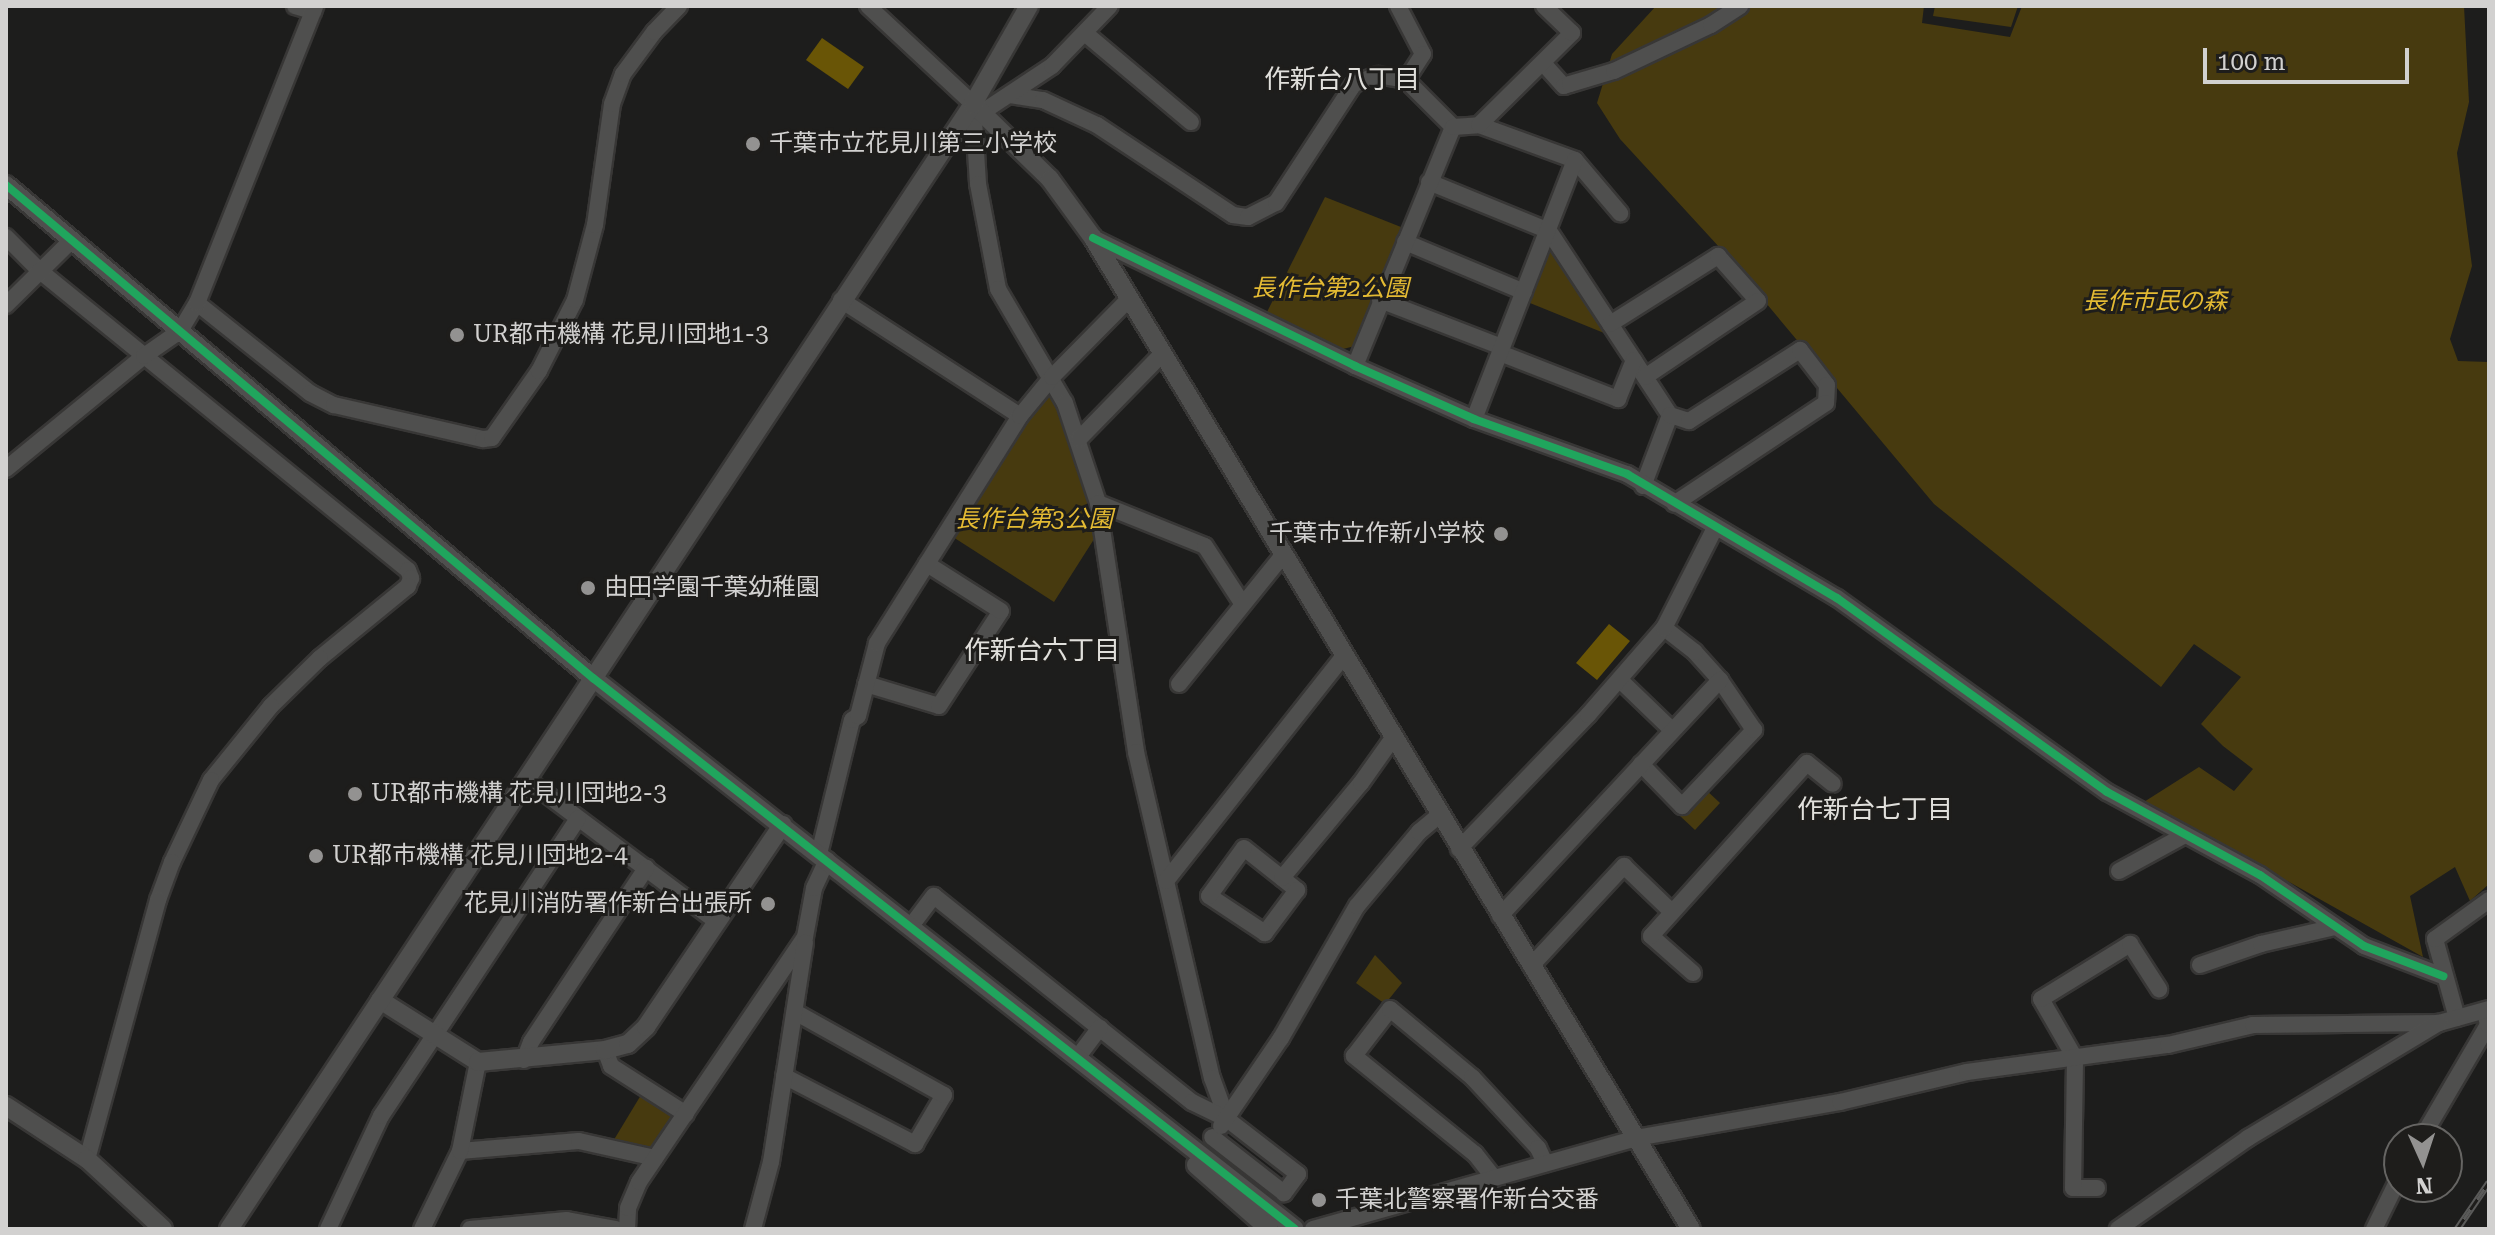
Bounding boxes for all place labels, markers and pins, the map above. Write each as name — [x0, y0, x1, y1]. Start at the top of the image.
place label: 千葉市立花見川第三小学校 — [769, 130, 1057, 158]
marker: 千葉市立花見川第三小学校 — [744, 135, 762, 153]
place label: UR都市機構 花見川団地1-3 — [473, 321, 769, 349]
marker: UR都市機構 花見川団地1-3 — [448, 326, 466, 344]
place label: 千葉市立作新小学校 — [1269, 520, 1485, 548]
marker: 千葉市立作新小学校 — [1492, 525, 1510, 543]
place label: 由田学園千葉幼稚園 — [604, 574, 820, 602]
marker: 由田学園千葉幼稚園 — [579, 579, 597, 597]
place label: UR都市機構 花見川団地2-3 — [371, 780, 667, 808]
marker: UR都市機構 花見川団地2-3 — [346, 785, 364, 803]
place label: UR都市機構 花見川団地2-4 — [332, 842, 628, 870]
marker: UR都市機構 花見川団地2-4 — [307, 847, 325, 865]
place label: 花見川消防署作新台出張所 — [464, 890, 752, 918]
marker: 花見川消防署作新台出張所 — [759, 895, 777, 913]
place label: 千葉北警察署作新台交番 — [1335, 1186, 1599, 1214]
marker: 千葉北警察署作新台交番 — [1310, 1191, 1328, 1209]

